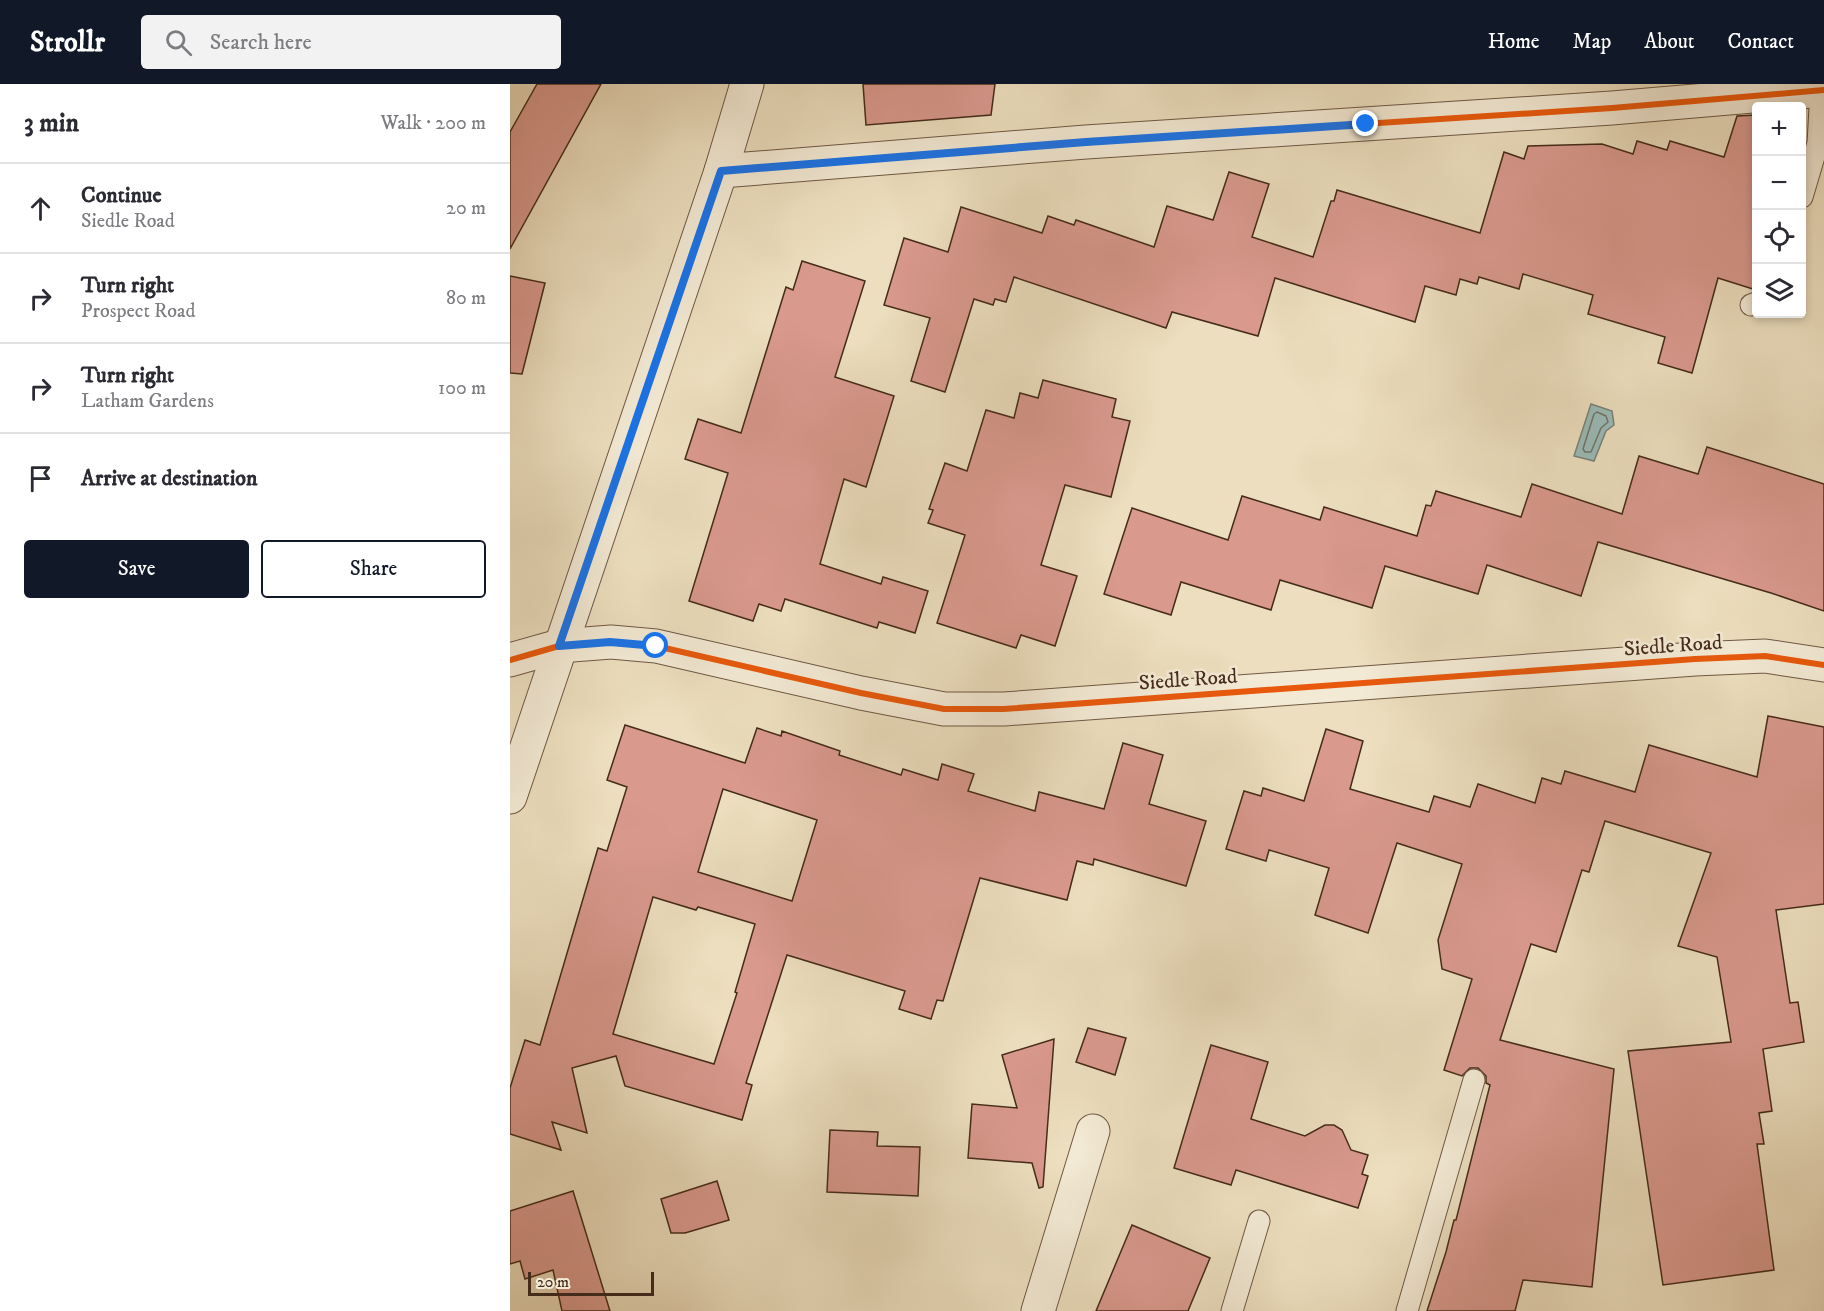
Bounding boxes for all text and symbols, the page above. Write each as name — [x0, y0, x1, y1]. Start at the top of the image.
search box — [141, 15, 561, 69]
text: Strollr — [30, 25, 105, 60]
icon: search — [162, 26, 195, 59]
text: Search here — [210, 29, 312, 56]
text: Home — [1488, 29, 1540, 55]
text: Map — [1573, 29, 1611, 55]
text: About — [1644, 29, 1695, 55]
text: Contact — [1728, 29, 1794, 55]
map controls — [1752, 102, 1806, 318]
button: + — [1752, 102, 1806, 156]
text: 3 min — [24, 107, 79, 140]
route end — [1352, 110, 1378, 136]
text: Walk · 200 m — [380, 111, 486, 136]
button: − — [1752, 156, 1806, 210]
text: Continue — [81, 182, 162, 209]
icon: ahead — [24, 192, 57, 225]
text: 20 m — [446, 196, 486, 221]
text: Siedle Road — [81, 209, 175, 234]
button: locate — [1752, 210, 1806, 264]
button: layers — [1752, 264, 1806, 318]
text: Turn right — [81, 272, 174, 299]
icon: right — [24, 282, 57, 315]
text: 80 m — [446, 286, 486, 311]
text: Prospect Road — [81, 299, 196, 324]
text: Turn right — [81, 362, 174, 389]
icon: right — [24, 372, 57, 405]
text: 100 m — [438, 376, 486, 401]
text: Latham Gardens — [81, 389, 214, 414]
icon: arrive — [24, 462, 57, 495]
text: Arrive at destination — [81, 465, 258, 492]
button: Save — [24, 540, 249, 598]
button: Share — [261, 540, 486, 598]
street label: Siedle Road — [1623, 630, 1724, 662]
route start — [642, 632, 668, 658]
street label: Siedle Road — [1138, 664, 1239, 696]
scale bar — [528, 1269, 654, 1296]
text: 20 m — [537, 1272, 569, 1292]

